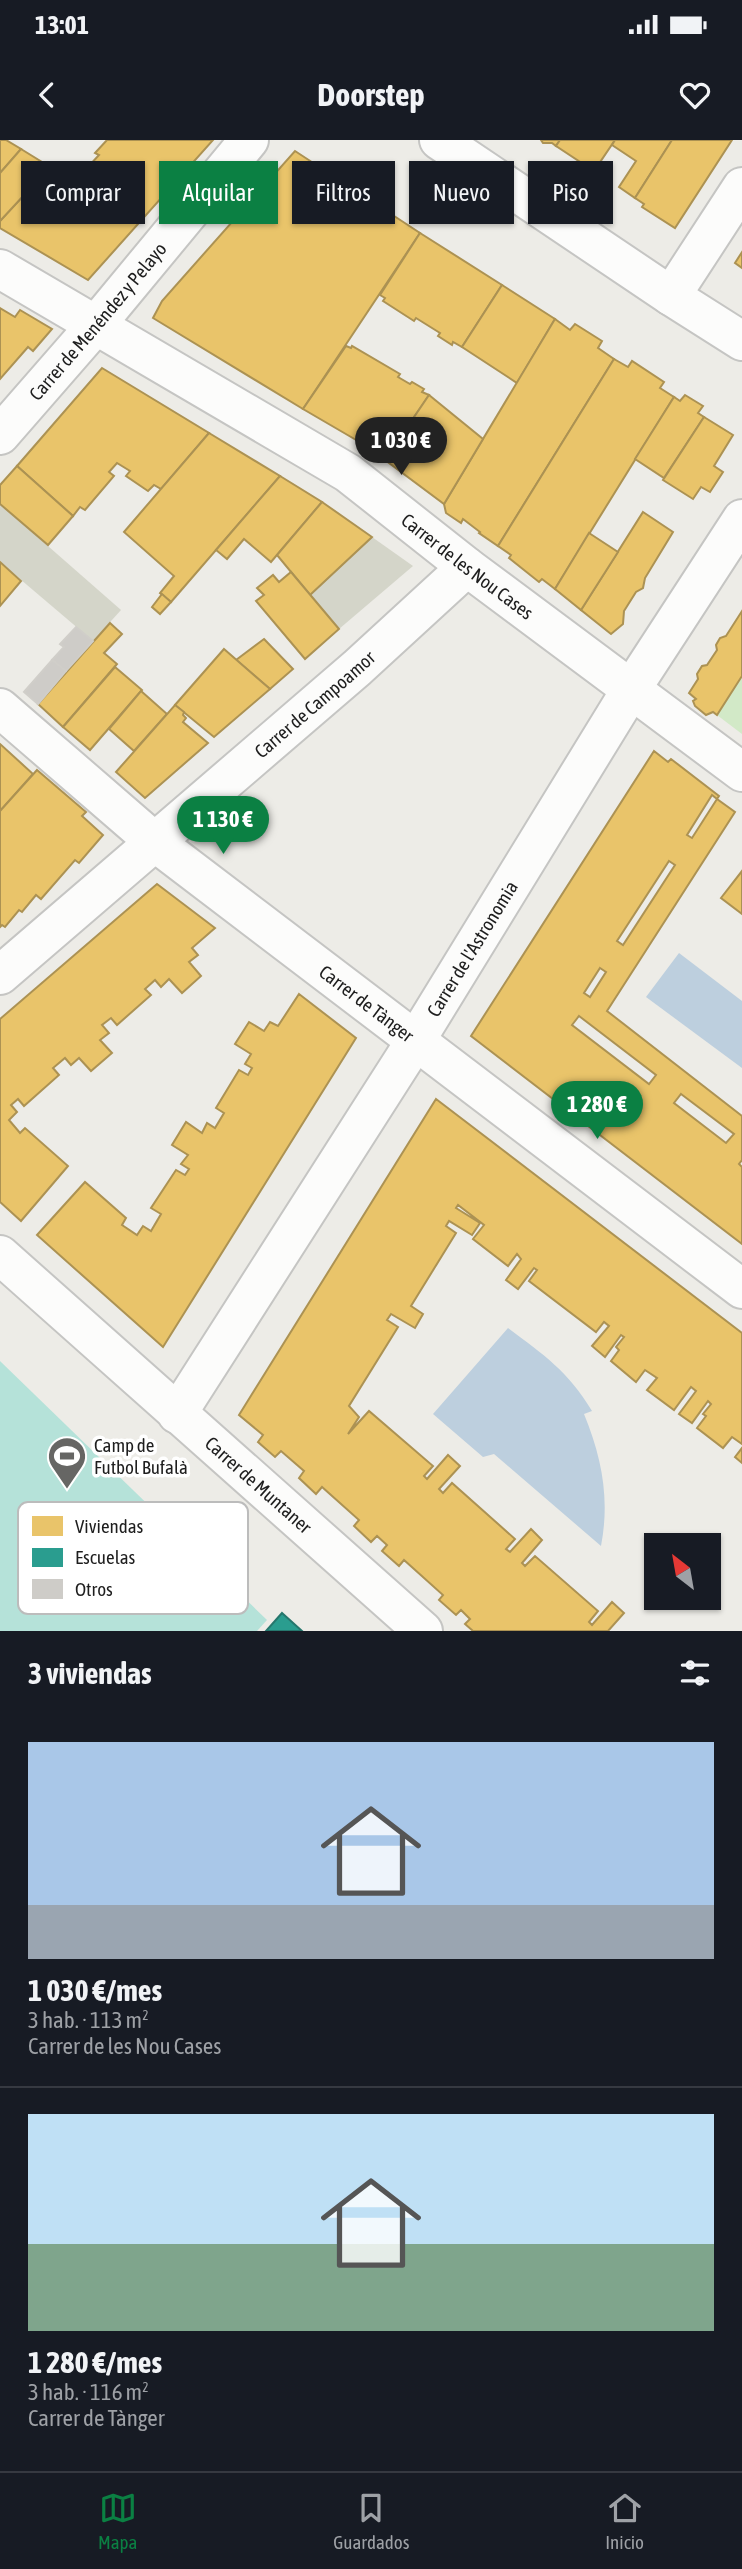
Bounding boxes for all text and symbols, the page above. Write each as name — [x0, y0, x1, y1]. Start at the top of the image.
text: 13:01 — [35, 10, 89, 40]
icon: back — [28, 76, 66, 114]
text: Doorstep — [317, 76, 425, 113]
icon: heart — [676, 76, 714, 114]
chip: Comprar — [21, 161, 145, 224]
chip: Alquilar — [159, 161, 278, 224]
chip: Filtros — [292, 161, 395, 224]
chip: Nuevo — [409, 161, 514, 224]
chip: Piso — [528, 161, 613, 224]
street label: Carrer de Menéndez y Pelayo — [25, 238, 171, 405]
pin: 1 030 € — [336, 418, 466, 477]
text: 1 030 € — [371, 427, 431, 453]
street label: Carrer de les Nou Cases — [397, 509, 538, 624]
street label: Carrer de Campoamor — [250, 646, 380, 762]
pin: 1 130 € — [158, 796, 288, 856]
text: 1 130 € — [193, 806, 253, 832]
street label: Carrer de l'Astronomia — [422, 877, 522, 1020]
street label: Carrer de Tànger — [315, 960, 419, 1046]
pin: 1 280 € — [532, 1082, 662, 1141]
text: 1 280 € — [567, 1091, 627, 1117]
street label: Carrer de Muntaner — [201, 1432, 317, 1538]
place label: Camp de Futbol Bufalà — [94, 1434, 188, 1478]
sports icon: Camp de Futbol Bufalà — [46, 1435, 88, 1490]
legend — [18, 1502, 248, 1614]
text: Viviendas — [75, 1515, 144, 1537]
north arrow — [644, 1533, 721, 1610]
map controls — [644, 1533, 721, 1610]
text: Escuelas — [75, 1546, 136, 1568]
text: Otros — [75, 1578, 113, 1600]
icon: filters — [676, 1654, 714, 1692]
text: 3 viviendas — [28, 1656, 152, 1690]
icon: home — [308, 1788, 434, 1914]
text: 1 030 €/mes — [28, 1973, 162, 2007]
text: 3 hab. · 113 m² — [28, 2007, 149, 2033]
text: Carrer de les Nou Cases — [28, 2033, 221, 2059]
icon: home — [308, 2160, 434, 2286]
text: 1 280 €/mes — [28, 2345, 162, 2379]
text: 3 hab. · 116 m² — [28, 2379, 149, 2405]
text: Carrer de Tànger — [28, 2405, 164, 2431]
tab: Mapa — [98, 2489, 137, 2553]
tab: Guardados — [333, 2489, 409, 2553]
tab: Inicio — [605, 2489, 644, 2553]

